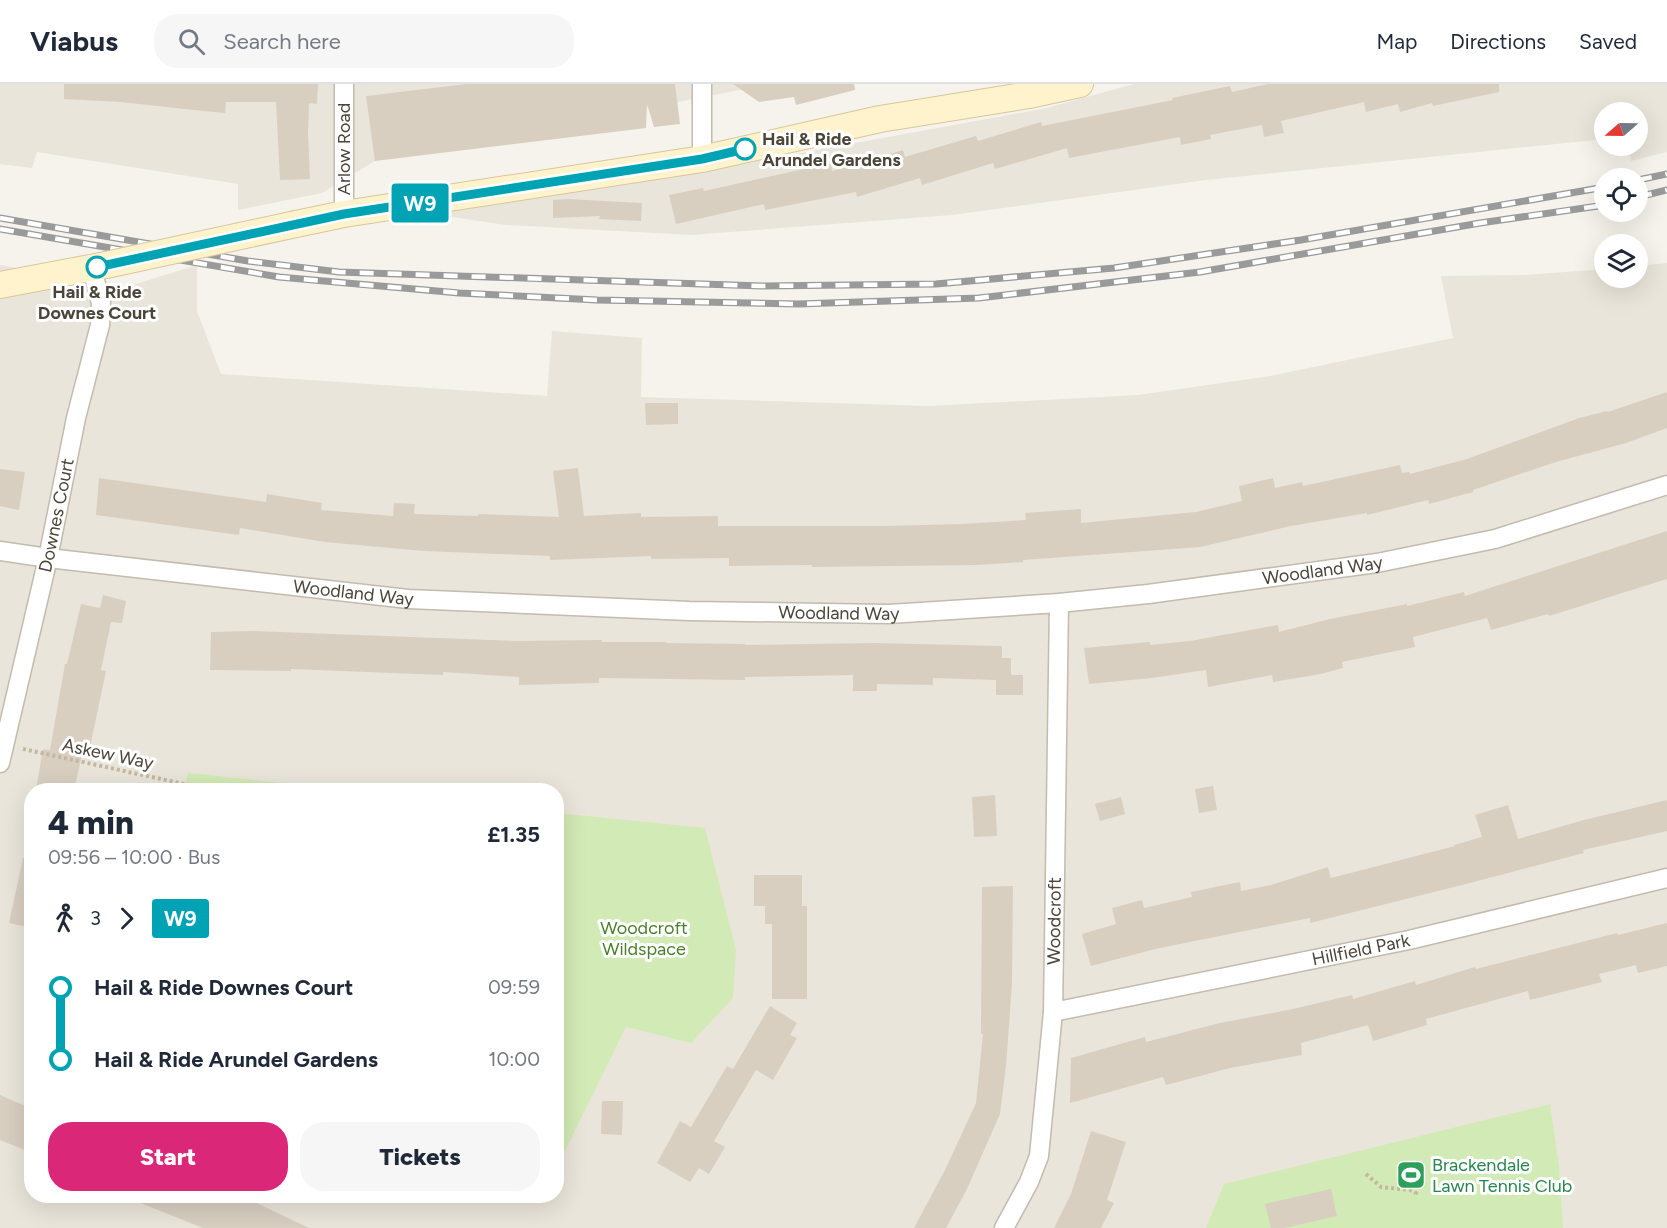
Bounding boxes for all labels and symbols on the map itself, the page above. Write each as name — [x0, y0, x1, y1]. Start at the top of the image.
north arrow — [1594, 102, 1648, 156]
street label: Arlow Road — [333, 103, 355, 195]
place label: Hail & Ride Arundel Gardens — [762, 128, 901, 171]
marker: Hail & Ride Arundel Gardens — [734, 138, 756, 160]
line badge: W9 — [393, 184, 447, 222]
marker: Hail & Ride Downes Court — [86, 256, 108, 278]
place label: Hail & Ride Downes Court — [38, 281, 156, 324]
street label: Downes Court — [34, 456, 79, 575]
street label: Woodland Way — [1261, 551, 1385, 589]
street label: Woodland Way — [292, 575, 415, 610]
street label: Woodland Way — [778, 601, 901, 625]
street label: Askew Way — [61, 734, 156, 774]
street label: Woodcroft — [1043, 877, 1066, 965]
park label: Woodcroft Wildspace — [600, 917, 688, 960]
street label: Hillfield Park — [1310, 929, 1412, 970]
place label: Brackendale Lawn Tennis Club — [1432, 1154, 1572, 1197]
sports icon: Brackendale Lawn Tennis Club — [1395, 1159, 1427, 1191]

